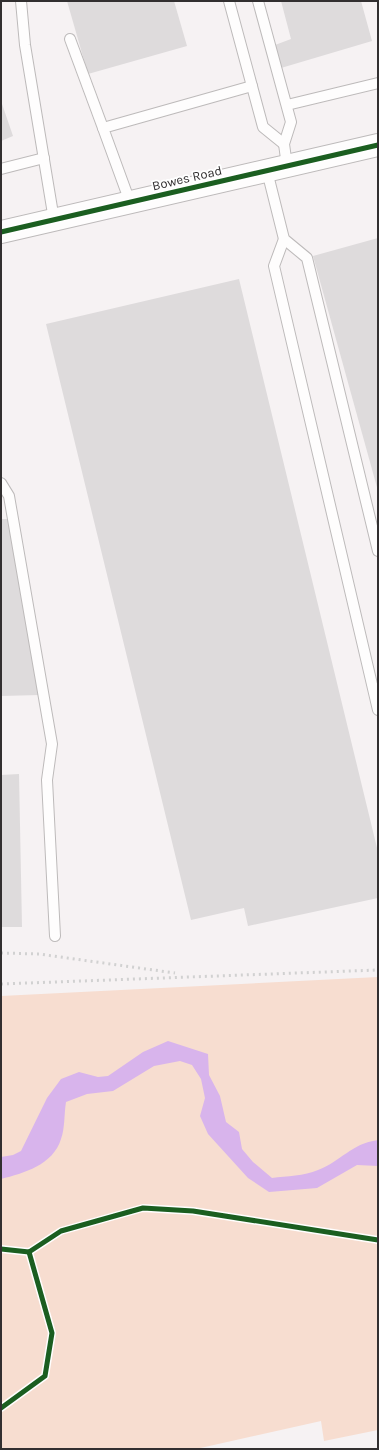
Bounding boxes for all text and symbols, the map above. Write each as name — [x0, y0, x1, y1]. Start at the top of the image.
street label: Bowes Road — [151, 163, 223, 193]

